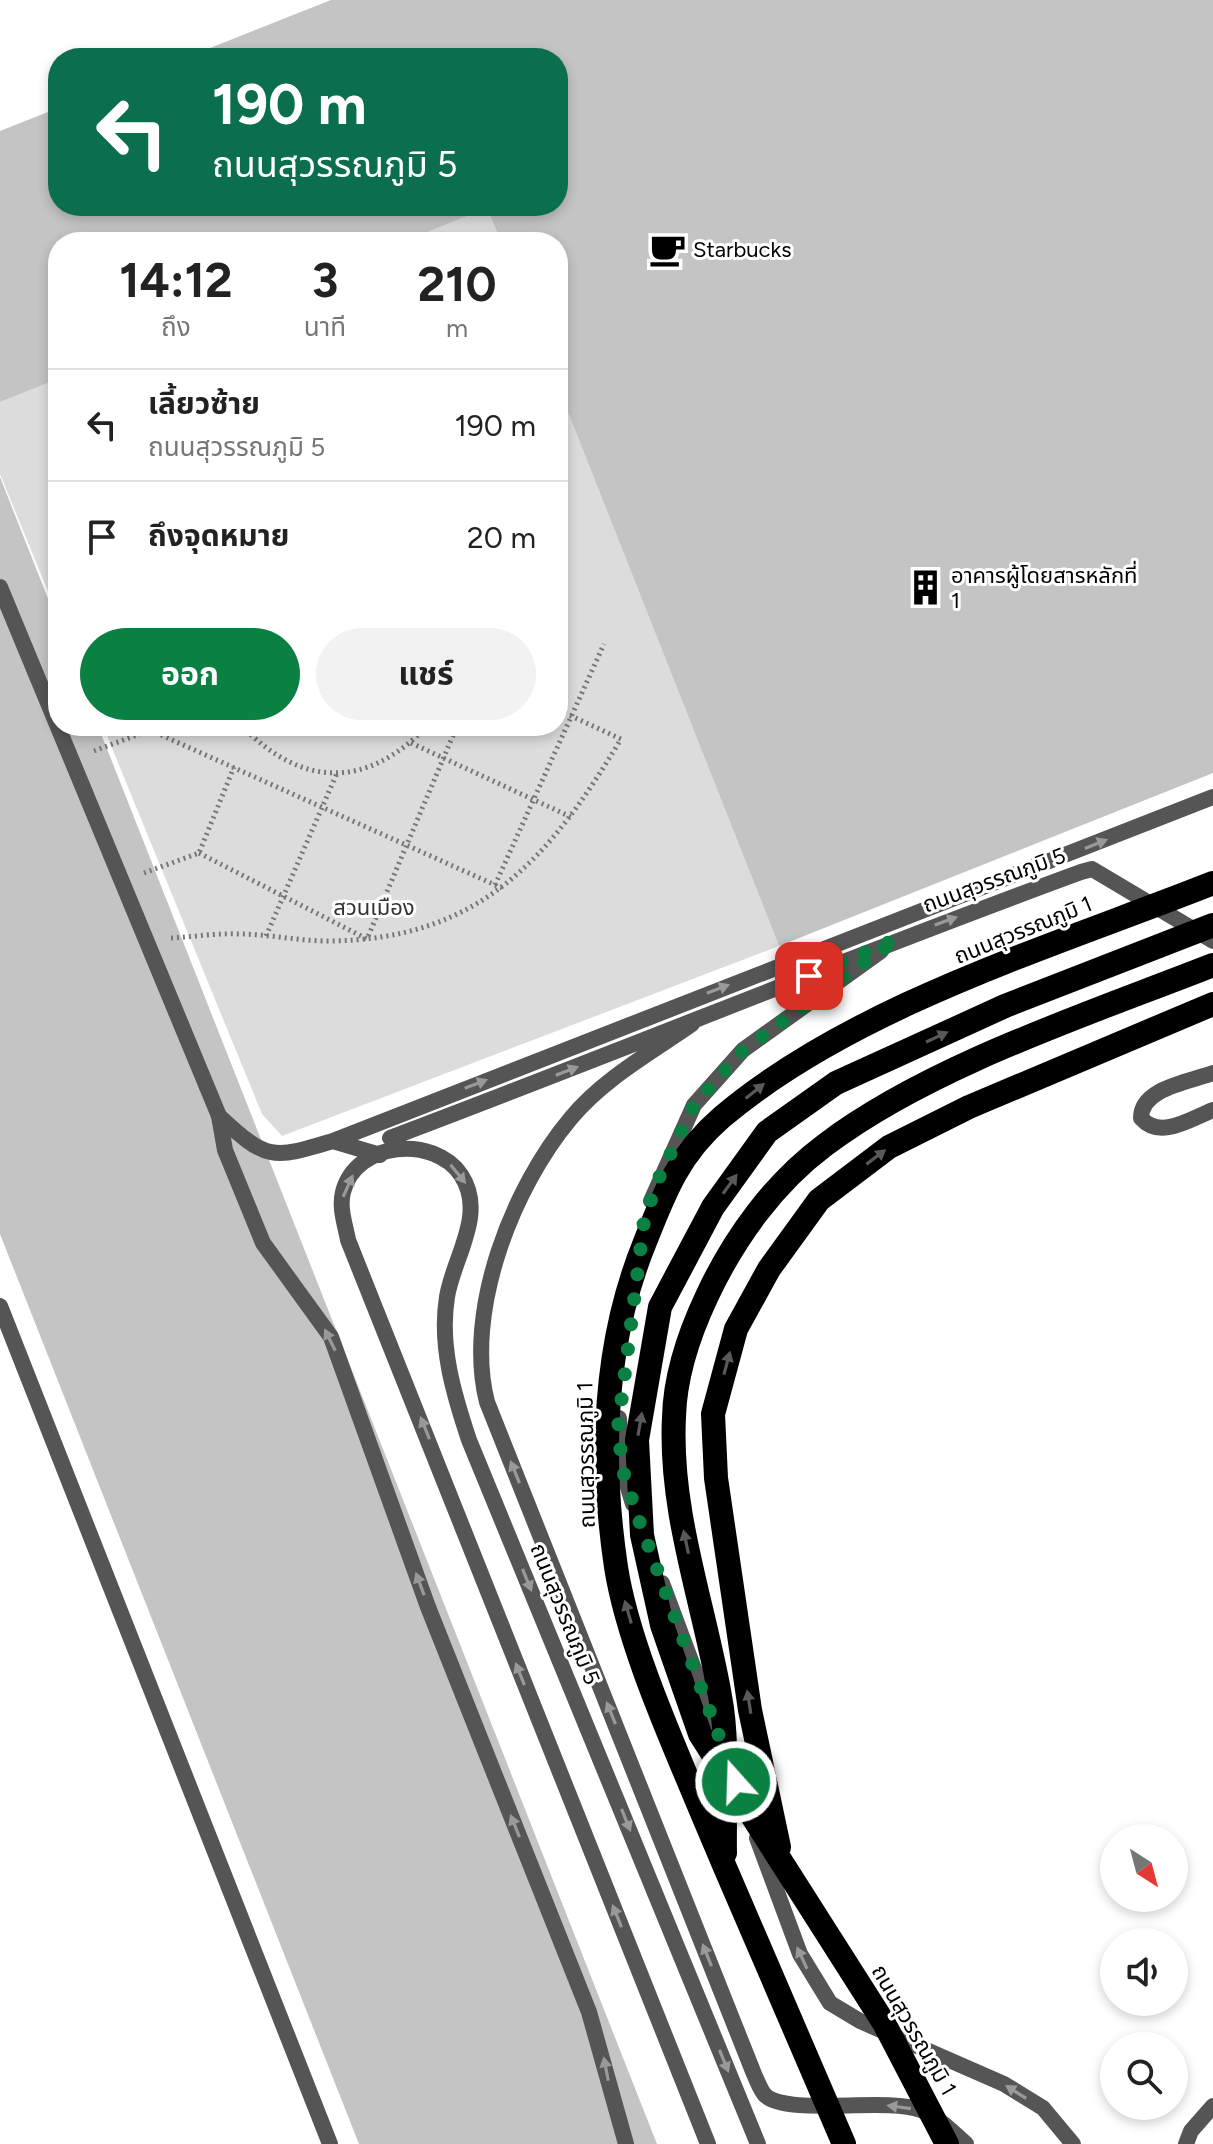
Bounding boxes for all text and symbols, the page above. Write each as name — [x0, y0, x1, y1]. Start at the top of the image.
text: 190 m — [212, 71, 367, 138]
icon: left — [80, 80, 184, 184]
text: ถนนสุวรรณภูมิ 5 — [212, 143, 457, 186]
cafe icon: Starbucks — [648, 230, 686, 268]
place label: Starbucks — [693, 236, 791, 263]
text: 14:12 — [119, 251, 232, 309]
text: 3 — [312, 251, 338, 309]
text: 210 — [418, 255, 497, 313]
text: ถึง — [161, 311, 191, 343]
text: นาที — [304, 311, 346, 343]
text: m — [446, 312, 468, 344]
text: เลี้ยวซ้าย — [148, 385, 260, 422]
icon: left — [80, 403, 124, 447]
text: 190 m — [454, 407, 536, 444]
text: ถนนสุวรรณภูมิ 5 — [148, 431, 325, 463]
icon: arrive — [80, 515, 124, 559]
text: ถึงจุดหมาย — [148, 517, 289, 554]
text: 20 m — [467, 519, 536, 556]
place label: อาคารผู้โดยสารหลักที่ 1 — [951, 560, 1138, 614]
building icon: อาคารผู้โดยสารหลักที่ 1 — [906, 569, 944, 607]
button: ออก — [80, 628, 300, 720]
button: แชร์ — [316, 628, 536, 720]
one-way arrow — [1084, 837, 1108, 850]
street label: ถนนสุวรรณภูมิ 5 — [919, 842, 1069, 918]
street label: ถนนสุวรรณภูมิ 1 — [950, 890, 1096, 970]
park label: สวนเมือง — [333, 894, 415, 921]
one-way arrow — [934, 914, 958, 927]
pin — [775, 942, 843, 1010]
icon: arrive — [787, 954, 831, 998]
one-way arrow — [706, 982, 730, 995]
one-way arrow — [926, 1030, 949, 1044]
one-way arrow — [556, 1064, 580, 1077]
one-way arrow — [464, 1077, 488, 1090]
one-way arrow — [745, 1084, 765, 1100]
one-way arrow — [866, 1149, 886, 1165]
one-way arrow — [449, 1164, 466, 1184]
one-way arrow — [342, 1174, 355, 1197]
one-way arrow — [721, 1174, 737, 1195]
one-way arrow — [324, 1328, 337, 1351]
one-way arrow — [721, 1350, 733, 1375]
street label: ถนนสุวรรณภูมิ 1 — [571, 1382, 601, 1528]
one-way arrow — [634, 1411, 647, 1436]
one-way arrow — [418, 1416, 431, 1440]
one-way arrow — [508, 1460, 521, 1484]
one-way arrow — [679, 1529, 692, 1554]
street label: ถนนสุวรรณภูมิ 5 — [524, 1539, 606, 1689]
one-way arrow — [521, 1568, 534, 1592]
one-way arrow — [413, 1572, 425, 1596]
one-way arrow — [621, 1600, 634, 1624]
one-way arrow — [513, 1662, 526, 1686]
one-way arrow — [742, 1690, 755, 1715]
one-way arrow — [604, 1701, 617, 1725]
position arrow — [694, 1740, 778, 1824]
one-way arrow — [619, 1809, 632, 1832]
one-way arrow — [508, 1814, 521, 1838]
north arrow — [1100, 1824, 1188, 1912]
map controls — [1100, 1824, 1188, 2120]
one-way arrow — [610, 1904, 623, 1928]
button: sound — [1100, 1928, 1188, 2016]
one-way arrow — [700, 1943, 713, 1967]
one-way arrow — [796, 1946, 809, 1969]
street label: ถนนสุวรรณภูมิ 1 — [866, 1960, 962, 2100]
button: search — [1100, 2032, 1188, 2120]
one-way arrow — [718, 2049, 731, 2073]
one-way arrow — [599, 2056, 611, 2081]
one-way arrow — [1005, 2085, 1027, 2099]
one-way arrow — [886, 2100, 911, 2113]

